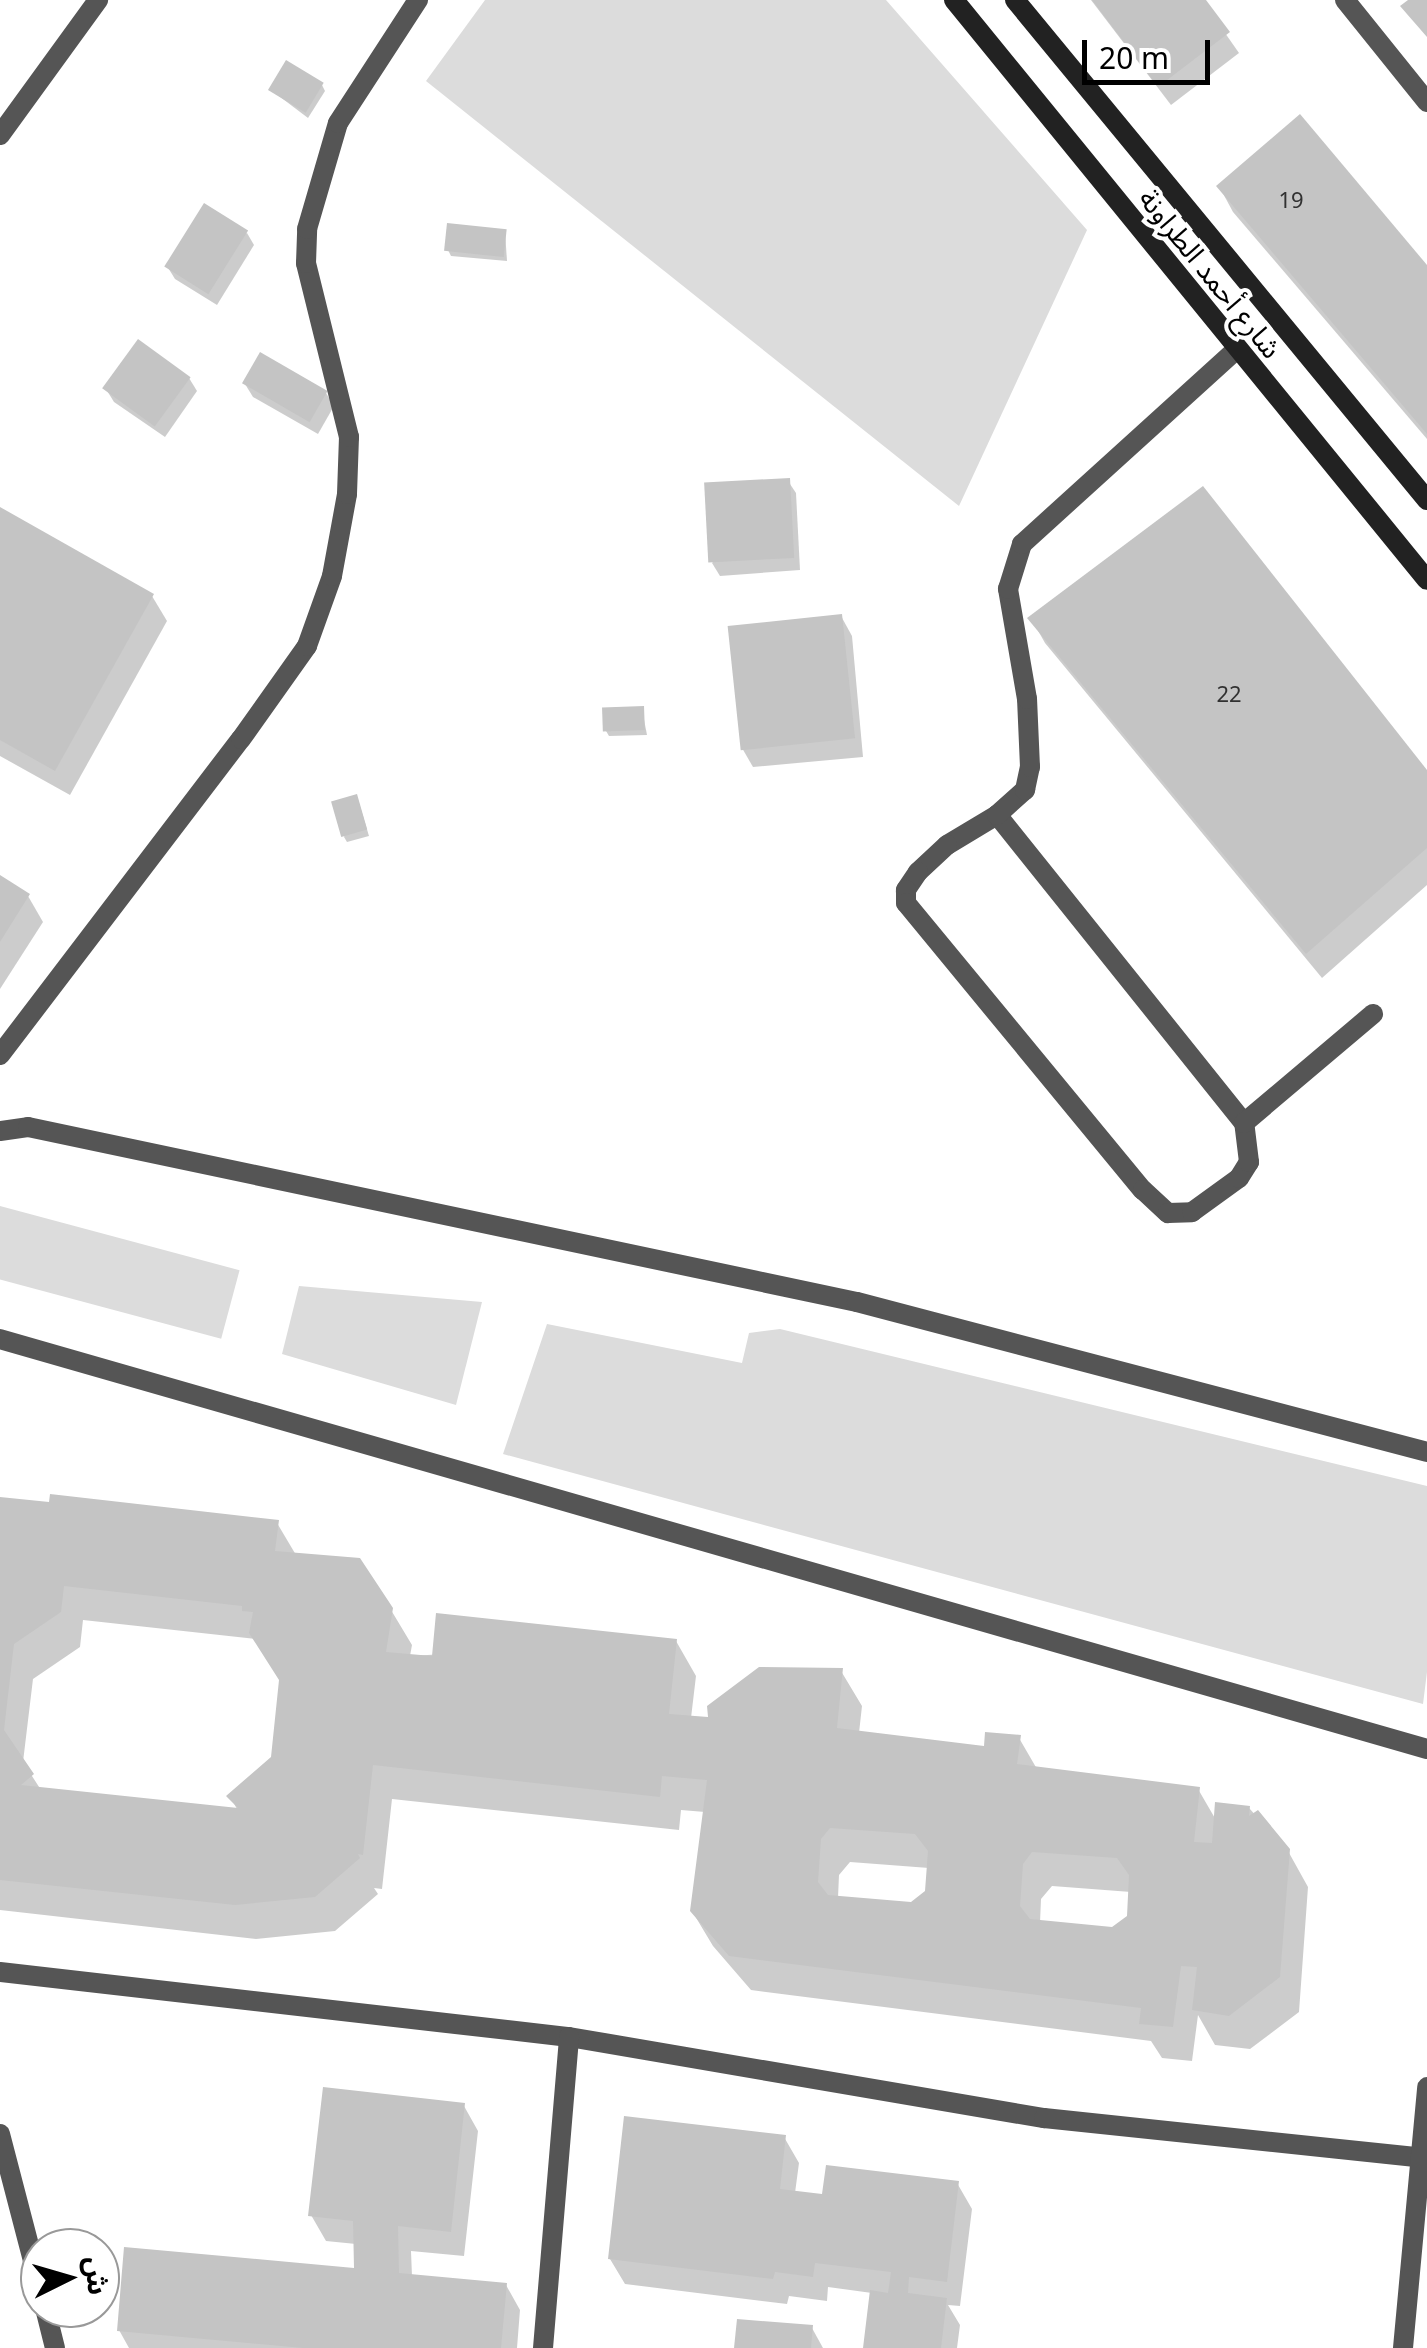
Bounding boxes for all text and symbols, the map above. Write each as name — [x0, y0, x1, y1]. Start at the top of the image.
scale bar — [1087, 20, 1214, 82]
text: 20 m — [1099, 37, 1169, 78]
street label: شارع أحمد الطراونة — [1133, 182, 1289, 364]
house number: 19 — [1278, 187, 1304, 213]
house number: 22 — [1216, 681, 1242, 707]
north arrow — [20, 2228, 120, 2328]
text: ش — [77, 2255, 118, 2296]

